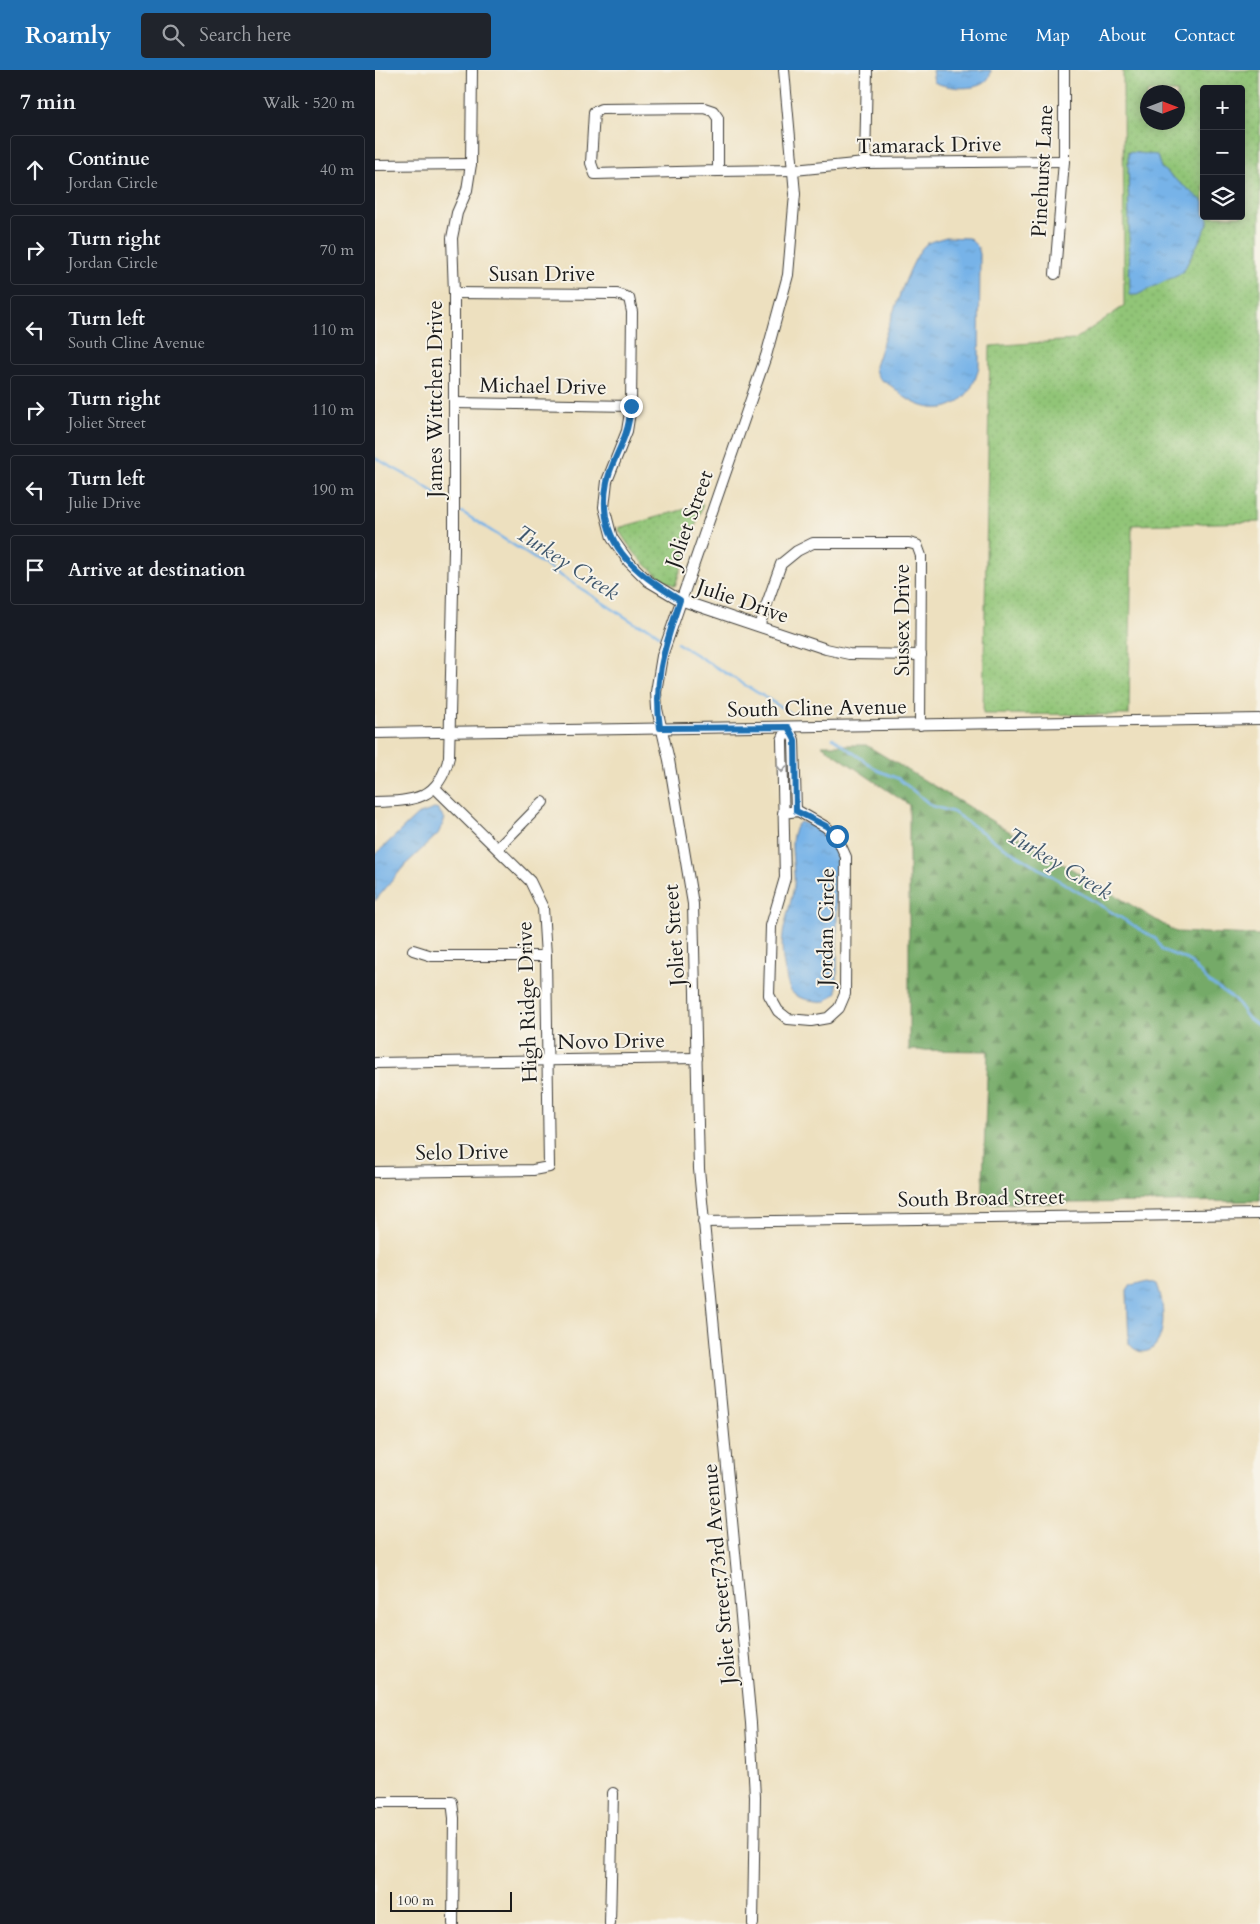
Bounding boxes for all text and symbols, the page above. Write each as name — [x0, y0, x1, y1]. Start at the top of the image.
search box — [141, 13, 491, 58]
text: Roamly — [25, 19, 111, 52]
icon: search — [159, 21, 187, 49]
text: Search here — [199, 22, 291, 48]
text: Home — [960, 23, 1008, 48]
text: Map — [1036, 23, 1070, 48]
text: About — [1098, 23, 1146, 48]
text: Contact — [1174, 23, 1235, 48]
north arrow — [1140, 85, 1185, 130]
map controls — [1200, 85, 1245, 220]
button: + — [1200, 85, 1245, 130]
text: 7 min — [20, 88, 76, 117]
text: Walk · 520 m — [263, 92, 355, 114]
street label: Pinehurst Lane — [1025, 104, 1060, 238]
street label: Tamarack Drive — [856, 130, 1002, 161]
button: − — [1200, 130, 1245, 175]
text: Continue — [68, 146, 150, 172]
icon: ahead — [21, 156, 49, 184]
text: 40 m — [320, 159, 354, 181]
text: Jordan Circle — [68, 172, 158, 194]
button: layers — [1200, 175, 1245, 220]
text: Turn right — [68, 226, 160, 252]
icon: right — [21, 236, 49, 264]
text: 70 m — [320, 239, 354, 261]
text: Jordan Circle — [68, 252, 158, 274]
street label: Susan Drive — [489, 260, 595, 289]
street label: James Wittchen Drive — [421, 300, 450, 501]
text: Turn left — [68, 306, 145, 332]
icon: left — [21, 316, 49, 344]
text: 110 m — [312, 319, 354, 341]
text: South Cline Avenue — [68, 332, 205, 354]
street label: Michael Drive — [479, 371, 607, 402]
text: Turn right — [68, 386, 160, 412]
route end — [620, 395, 643, 418]
icon: right — [21, 396, 49, 424]
text: 110 m — [312, 399, 354, 421]
text: Joliet Street — [68, 412, 146, 434]
text: Turn left — [68, 466, 145, 492]
street label: Joliet Street — [657, 466, 721, 575]
icon: left — [21, 476, 49, 504]
text: 190 m — [312, 479, 354, 501]
text: Julie Drive — [68, 492, 141, 514]
water label: Turkey Creek — [510, 518, 625, 608]
icon: arrive — [21, 556, 49, 584]
text: Arrive at destination — [68, 557, 245, 583]
street label: Sussex Drive — [888, 564, 917, 676]
street label: Julie Drive — [690, 571, 793, 631]
street label: South Cline Avenue — [727, 692, 907, 725]
one-way arrow — [777, 766, 788, 774]
water label: Turkey Creek — [1001, 821, 1118, 907]
route start — [826, 825, 849, 848]
street label: Jordan Circle — [811, 868, 842, 989]
street label: Joliet Street — [656, 883, 693, 990]
street label: High Ridge Drive — [510, 921, 545, 1083]
street label: Novo Drive — [557, 1026, 665, 1057]
street label: Selo Drive — [415, 1137, 509, 1168]
street label: South Broad Street — [897, 1183, 1065, 1214]
street label: Joliet Street;73rd Avenue — [695, 1462, 744, 1689]
scale bar — [390, 1889, 513, 1912]
text: 100 m — [397, 1891, 434, 1910]

